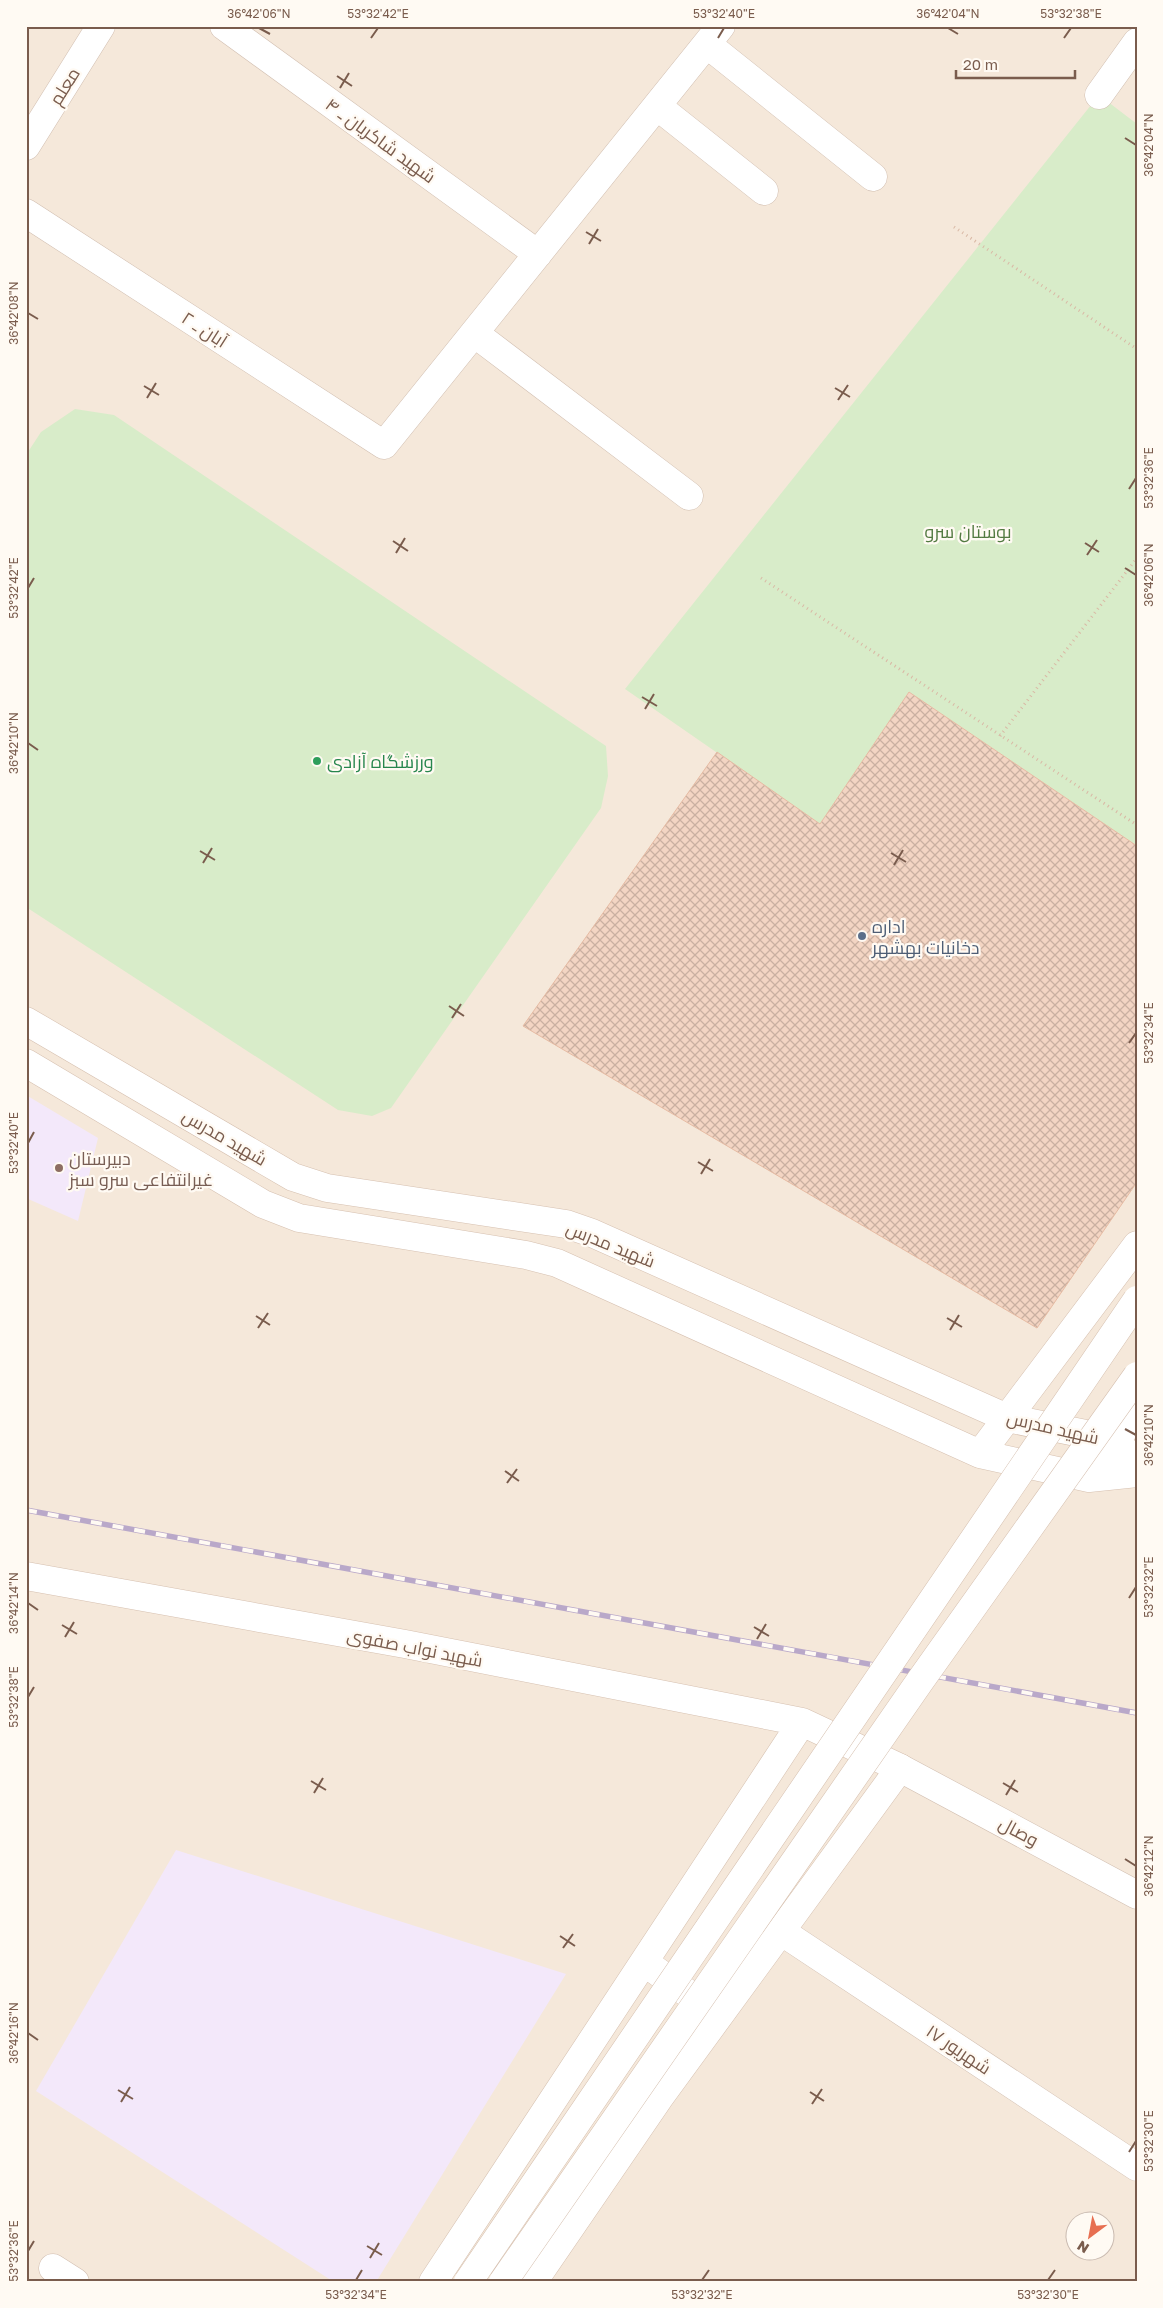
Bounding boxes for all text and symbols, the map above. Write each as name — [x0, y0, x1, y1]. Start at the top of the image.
text: 36°42'06"N — [227, 6, 291, 21]
text: 53°32'42"E — [347, 6, 409, 21]
text: 53°32'40"E — [693, 6, 755, 21]
text: 36°42'04"N — [916, 6, 980, 21]
text: 53°32'38"E — [1040, 6, 1102, 21]
scale bar — [956, 48, 1074, 80]
text: 20 m — [963, 55, 998, 73]
street label: معلم — [44, 63, 86, 110]
street label: شهید شاکریان ـ ۴ — [321, 93, 440, 188]
text: 36°42'04"N — [1141, 113, 1156, 177]
text: 36°42'08"N — [6, 281, 21, 345]
street label: آبان ـ ۲ — [178, 306, 232, 353]
text: 53°32'36"E — [1141, 447, 1156, 509]
park label: بوستان سرو — [925, 520, 1011, 543]
text: 36°42'06"N — [1141, 543, 1156, 607]
text: 53°32'42"E — [6, 557, 21, 619]
text: 36°42'10"N — [6, 712, 21, 774]
place label: ورزشگاه آزادی — [327, 750, 433, 773]
marker: ورزشگاه آزادی — [311, 755, 323, 767]
place label: اداره دخانیات بهشهر — [871, 915, 980, 959]
marker: اداره دخانیات بهشهر — [856, 930, 868, 942]
text: 53°32'34"E — [1141, 1002, 1156, 1064]
street label: شهید مدرس — [178, 1104, 271, 1171]
text: 53°32'40"E — [6, 1112, 21, 1174]
place label: دبیرستان غیرانتفاعی سرو سبز — [68, 1147, 213, 1191]
marker: دبیرستان غیرانتفاعی سرو سبز — [53, 1162, 65, 1174]
street label: شهید مدرس — [563, 1216, 659, 1273]
text: 36°42'10"N — [1141, 1404, 1156, 1466]
street label: شهید مدرس — [1005, 1406, 1101, 1449]
text: 53°32'32"E — [1141, 1556, 1156, 1618]
text: 36°42'14"N — [6, 1572, 21, 1634]
street label: شهید نواب صفوی — [345, 1623, 485, 1672]
text: 53°32'38"E — [6, 1666, 21, 1728]
street label: وصال — [995, 1811, 1043, 1851]
text: 36°42'12"N — [1141, 1835, 1156, 1897]
text: 36°42'16"N — [6, 2002, 21, 2064]
street label: ۱۷ شهریور — [922, 2019, 996, 2079]
text: 53°32'30"E — [1141, 2110, 1156, 2172]
north arrow — [1066, 2210, 1116, 2260]
text: 53°32'36"E — [6, 2220, 21, 2282]
text: N — [1074, 2237, 1092, 2257]
text: 53°32'34"E — [325, 2287, 387, 2302]
text: 53°32'32"E — [671, 2287, 733, 2302]
text: 53°32'30"E — [1017, 2287, 1079, 2302]

